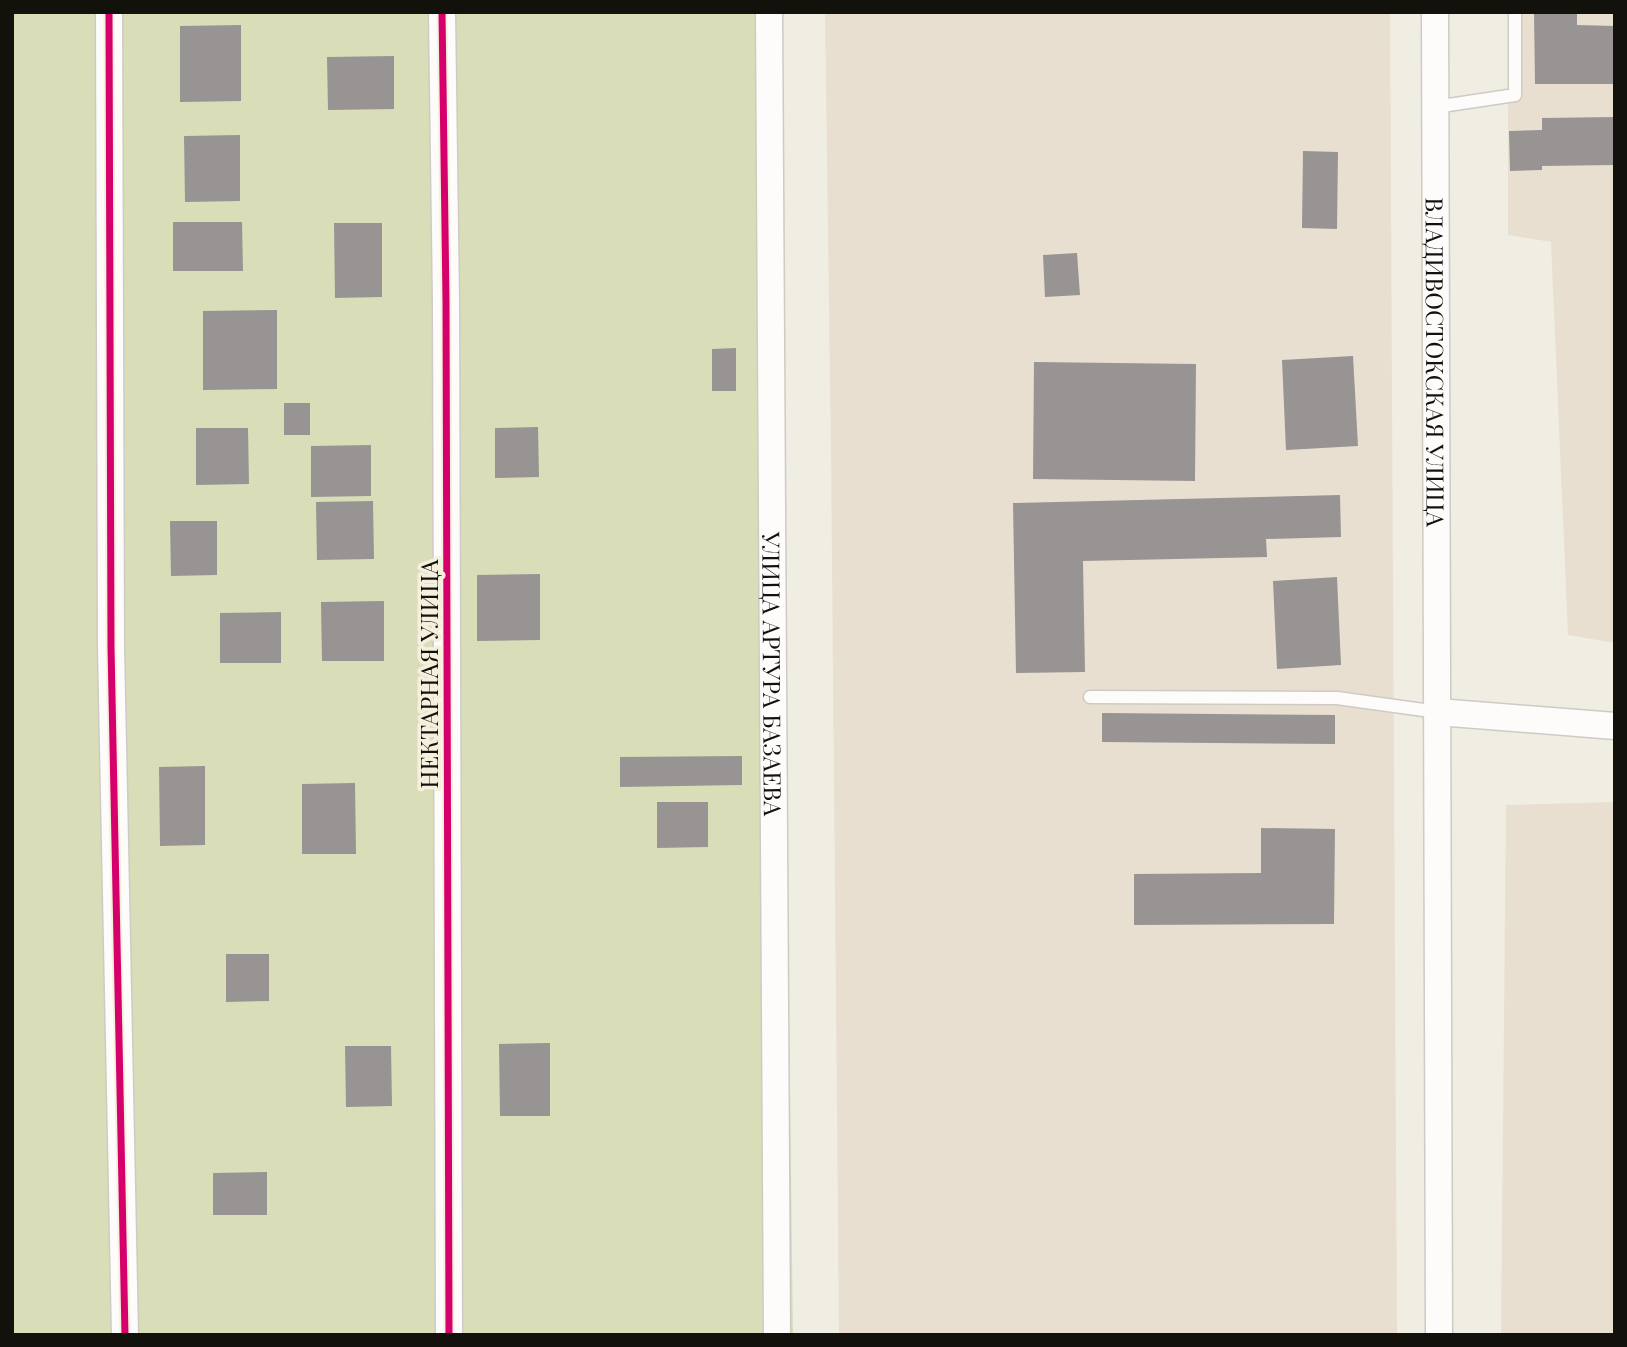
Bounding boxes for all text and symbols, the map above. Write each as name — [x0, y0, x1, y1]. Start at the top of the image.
street label: ВЛАДИВОСТОКСКАЯ УЛИЦА — [1420, 197, 1453, 528]
street label: УЛИЦА АРТУРА БАЗАЕВА — [756, 531, 790, 817]
street label: НЕКТАРНАЯ УЛИЦА — [412, 558, 444, 789]

